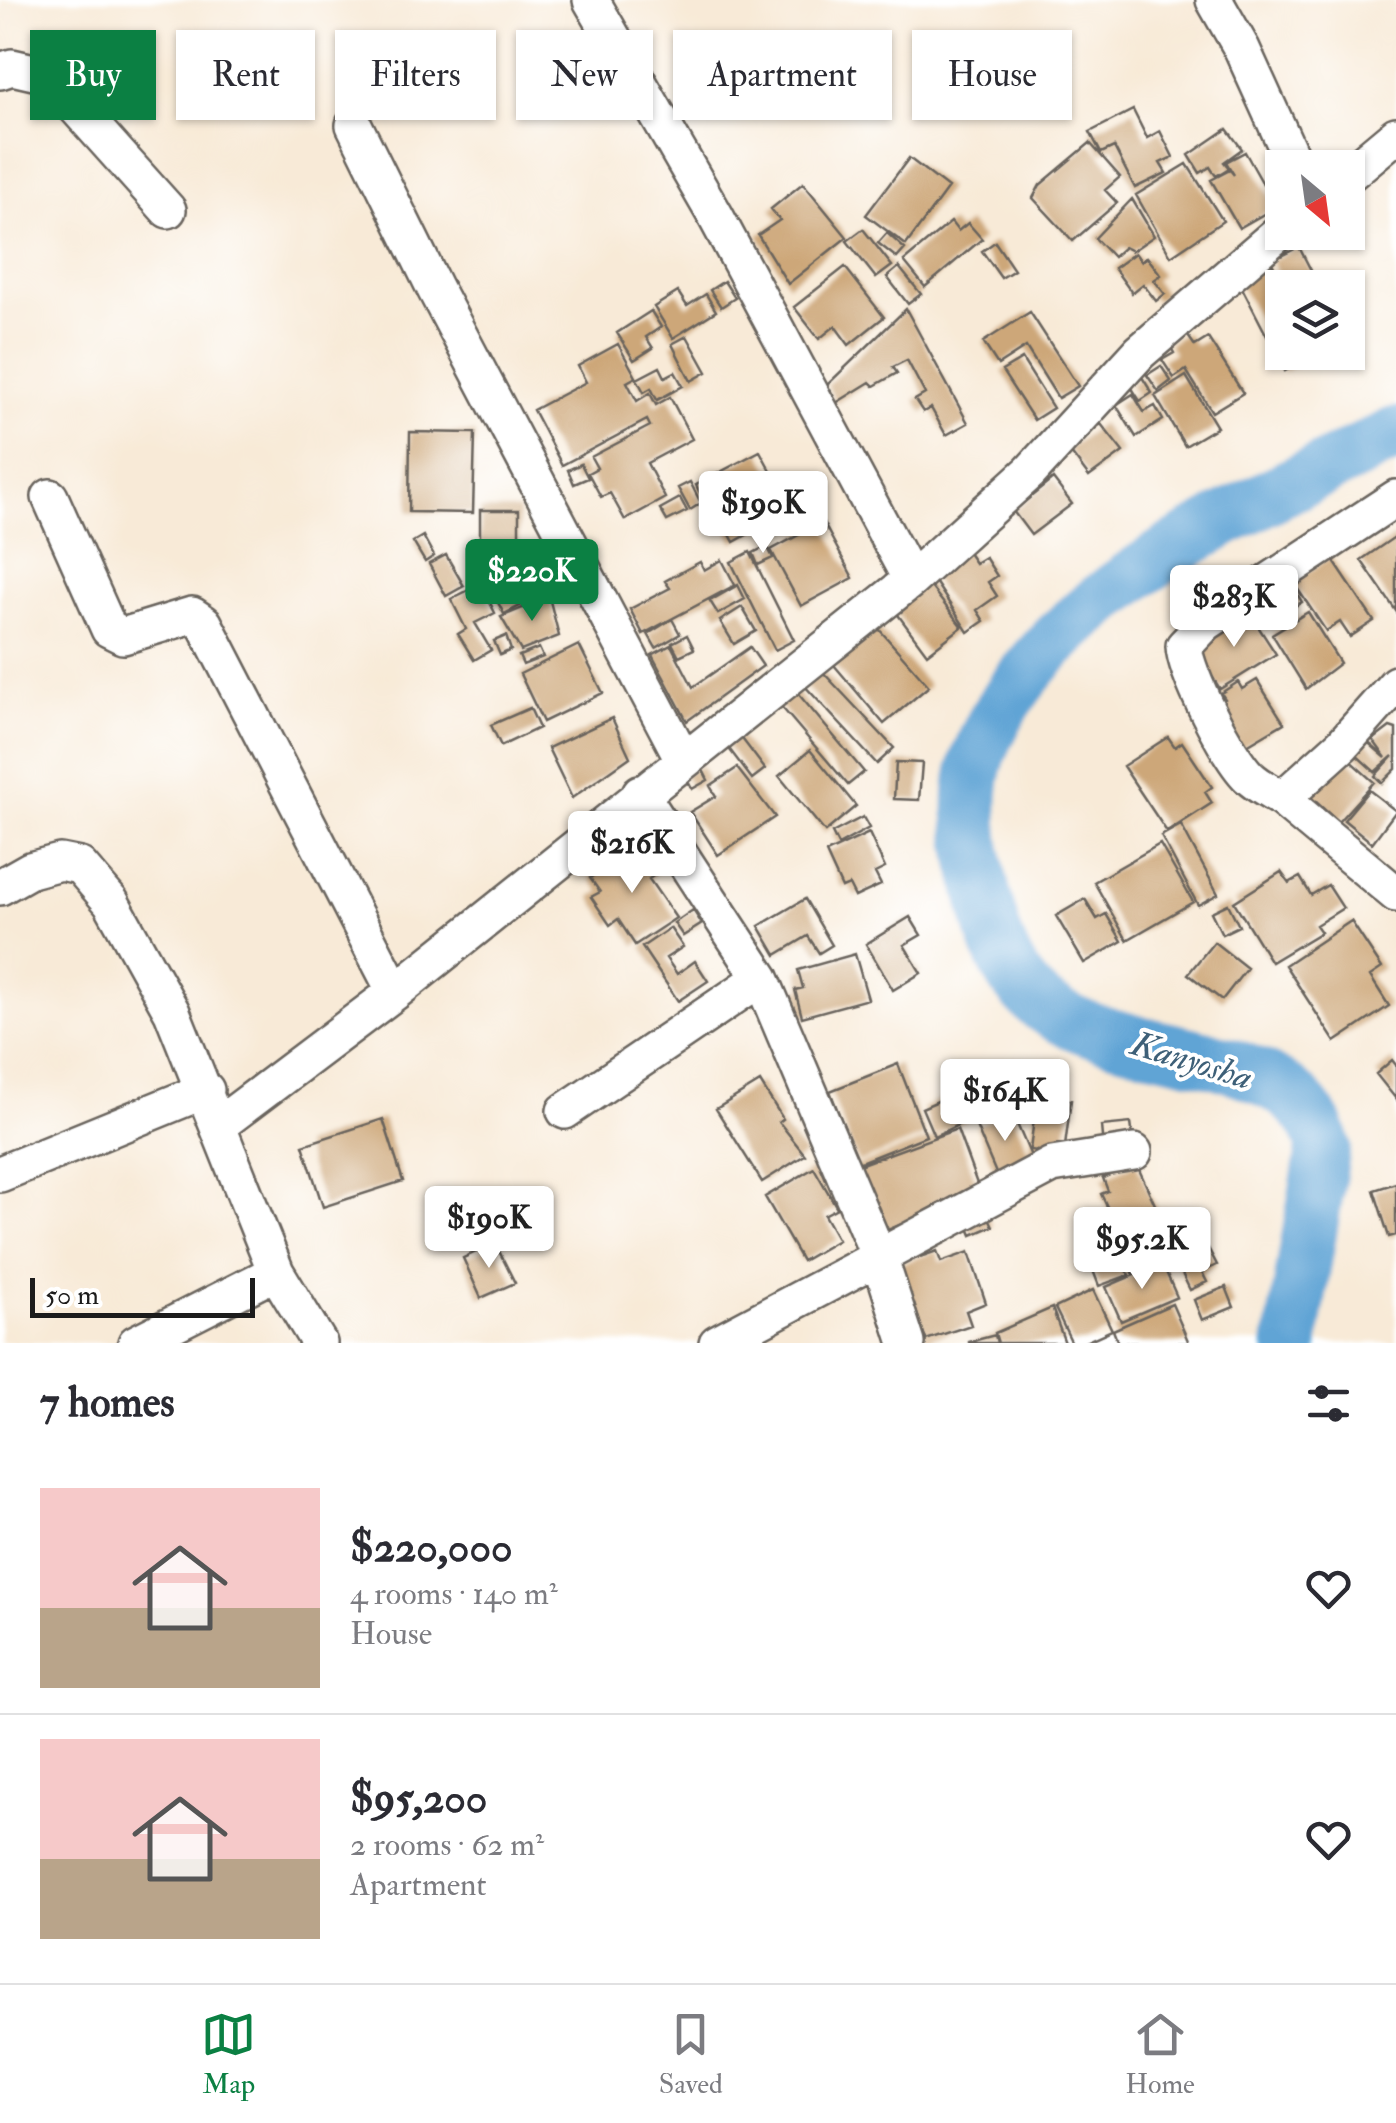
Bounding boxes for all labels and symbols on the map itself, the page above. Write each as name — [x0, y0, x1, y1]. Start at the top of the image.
north arrow — [1265, 150, 1365, 250]
pin: $190K — [693, 471, 833, 556]
pin: $220K — [462, 539, 602, 624]
pin: $283K — [1164, 565, 1304, 650]
pin: $216K — [562, 811, 702, 896]
water label: Kanyosha — [1124, 1021, 1257, 1100]
pin: $164K — [935, 1059, 1075, 1144]
pin: $190K — [419, 1186, 559, 1271]
pin: $95.2K — [1061, 1207, 1223, 1292]
scale bar — [30, 1273, 255, 1318]

